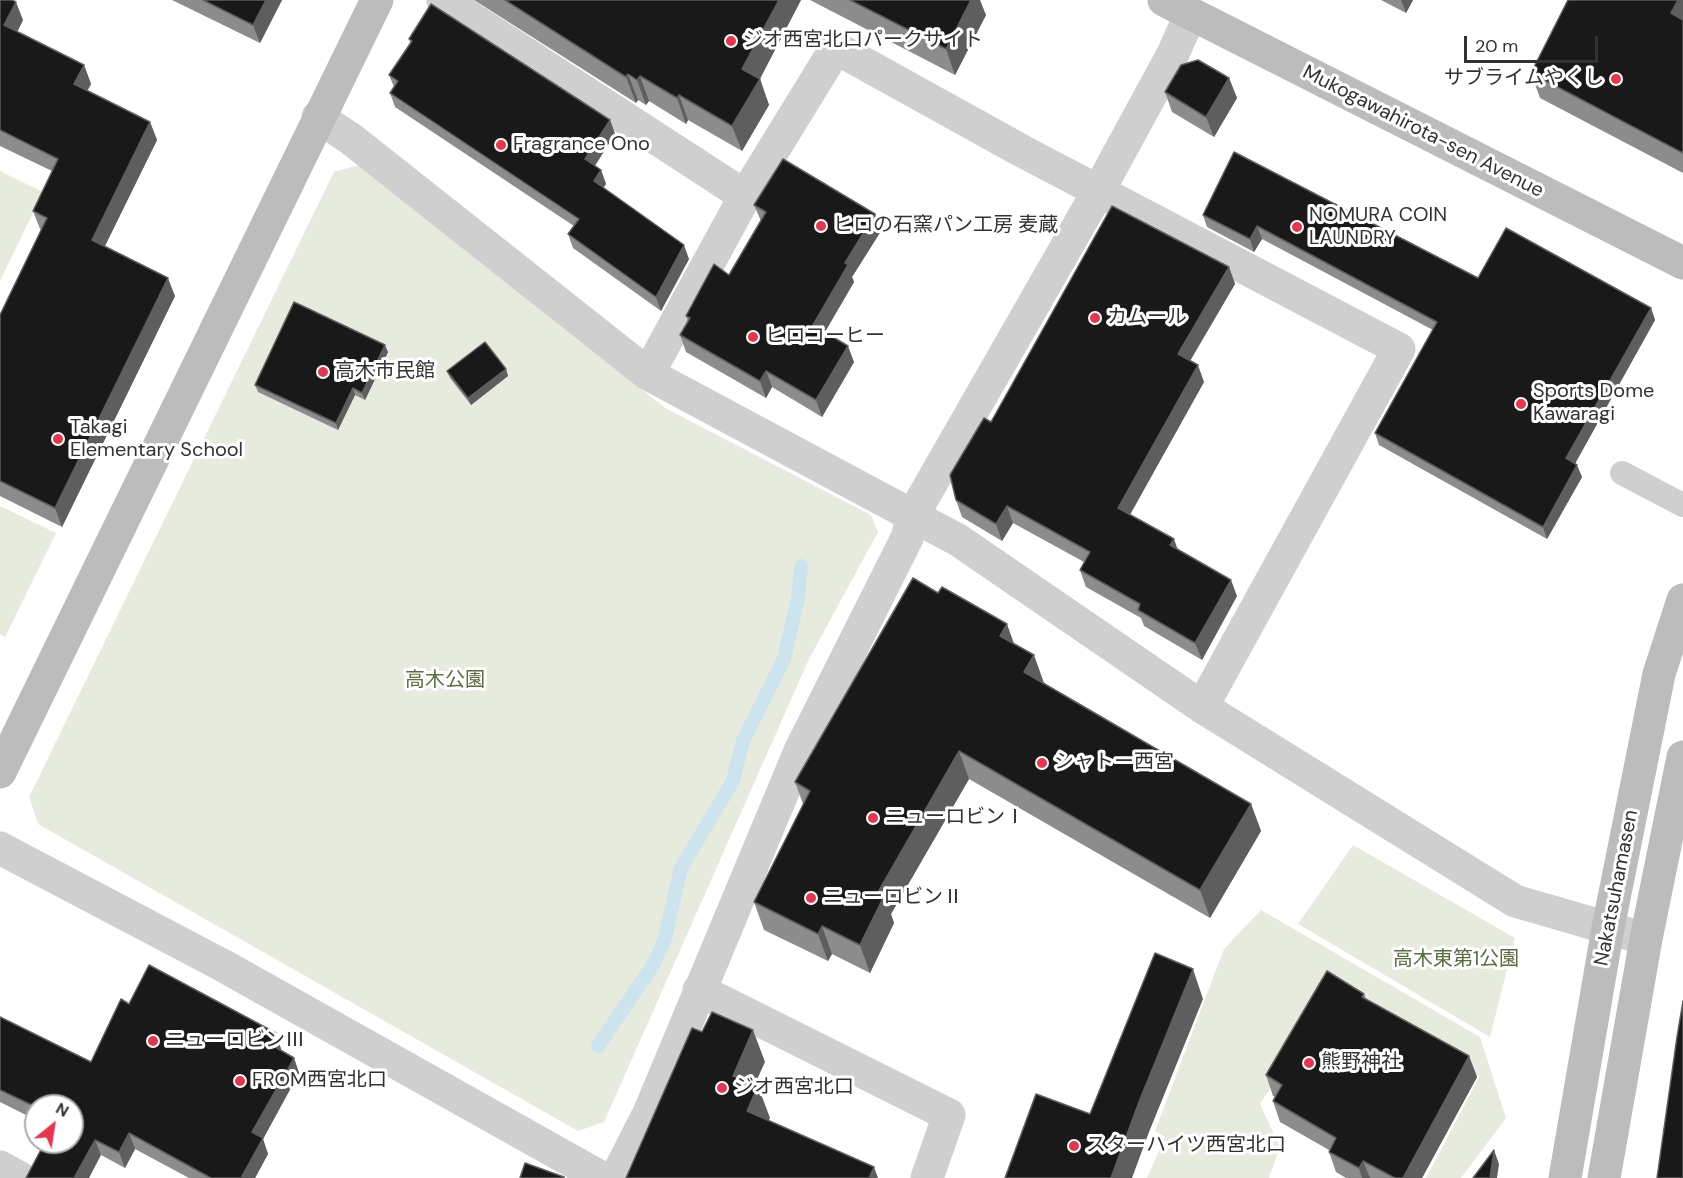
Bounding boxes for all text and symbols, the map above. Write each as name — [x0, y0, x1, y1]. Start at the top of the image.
scale bar — [1467, 24, 1600, 62]
place label: ジオ西宮北口パークサイト — [743, 29, 983, 53]
marker: ジオ西宮北口パークサイト — [724, 34, 738, 48]
text: 20 m — [1475, 34, 1518, 58]
street label: Mukogawahirota-sen Avenue — [1299, 61, 1547, 203]
place label: サブライムやくし — [1444, 67, 1604, 91]
marker: サブライムやくし — [1609, 72, 1623, 86]
place label: Fragrance Ono — [513, 133, 650, 157]
marker: Fragrance Ono — [494, 138, 508, 152]
place label: NOMURA COIN LAUNDRY — [1309, 204, 1447, 251]
place label: ヒロの石窯パン工房 麦蔵 — [833, 214, 1058, 238]
marker: ヒロの石窯パン工房 麦蔵 — [814, 219, 828, 233]
marker: NOMURA COIN LAUNDRY — [1290, 220, 1304, 234]
place label: カムール — [1107, 306, 1187, 330]
marker: カムール — [1088, 311, 1102, 325]
place label: ヒロコーヒー — [765, 325, 885, 349]
marker: ヒロコーヒー — [746, 330, 760, 344]
place label: 高木市民館 — [335, 360, 435, 384]
marker: 高木市民館 — [316, 365, 330, 379]
place label: Sports Dome Kawaragi — [1533, 380, 1654, 427]
marker: Sports Dome Kawaragi — [1514, 397, 1528, 411]
place label: Takagi Elementary School — [70, 416, 243, 463]
marker: Takagi Elementary School — [51, 432, 65, 446]
park label: 高木公園 — [405, 669, 485, 693]
place label: シャトー西宮 — [1054, 751, 1174, 775]
marker: シャトー西宮 — [1035, 756, 1049, 770]
place label: ニューロビンⅠ — [885, 806, 1025, 830]
street label: Nakatsuhamasen — [1590, 808, 1644, 968]
marker: ニューロビンⅠ — [866, 811, 880, 825]
place label: ニューロビンⅡ — [823, 886, 963, 910]
marker: ニューロビンⅡ — [804, 891, 818, 905]
park label: 高木東第1公園 — [1393, 948, 1519, 972]
place label: ニューロビンⅢ — [165, 1029, 305, 1053]
marker: ニューロビンⅢ — [146, 1034, 160, 1048]
place label: 熊野神社 — [1321, 1051, 1401, 1075]
marker: 熊野神社 — [1302, 1056, 1316, 1070]
place label: FROM西宮北口 — [252, 1069, 387, 1093]
marker: FROM西宮北口 — [233, 1074, 247, 1088]
place label: ジオ西宮北口 — [734, 1076, 854, 1100]
marker: ジオ西宮北口 — [715, 1081, 729, 1095]
north arrow — [24, 1094, 84, 1154]
text: N — [52, 1098, 73, 1122]
place label: スターハイツ西宮北口 — [1086, 1134, 1286, 1158]
marker: スターハイツ西宮北口 — [1067, 1139, 1081, 1153]

